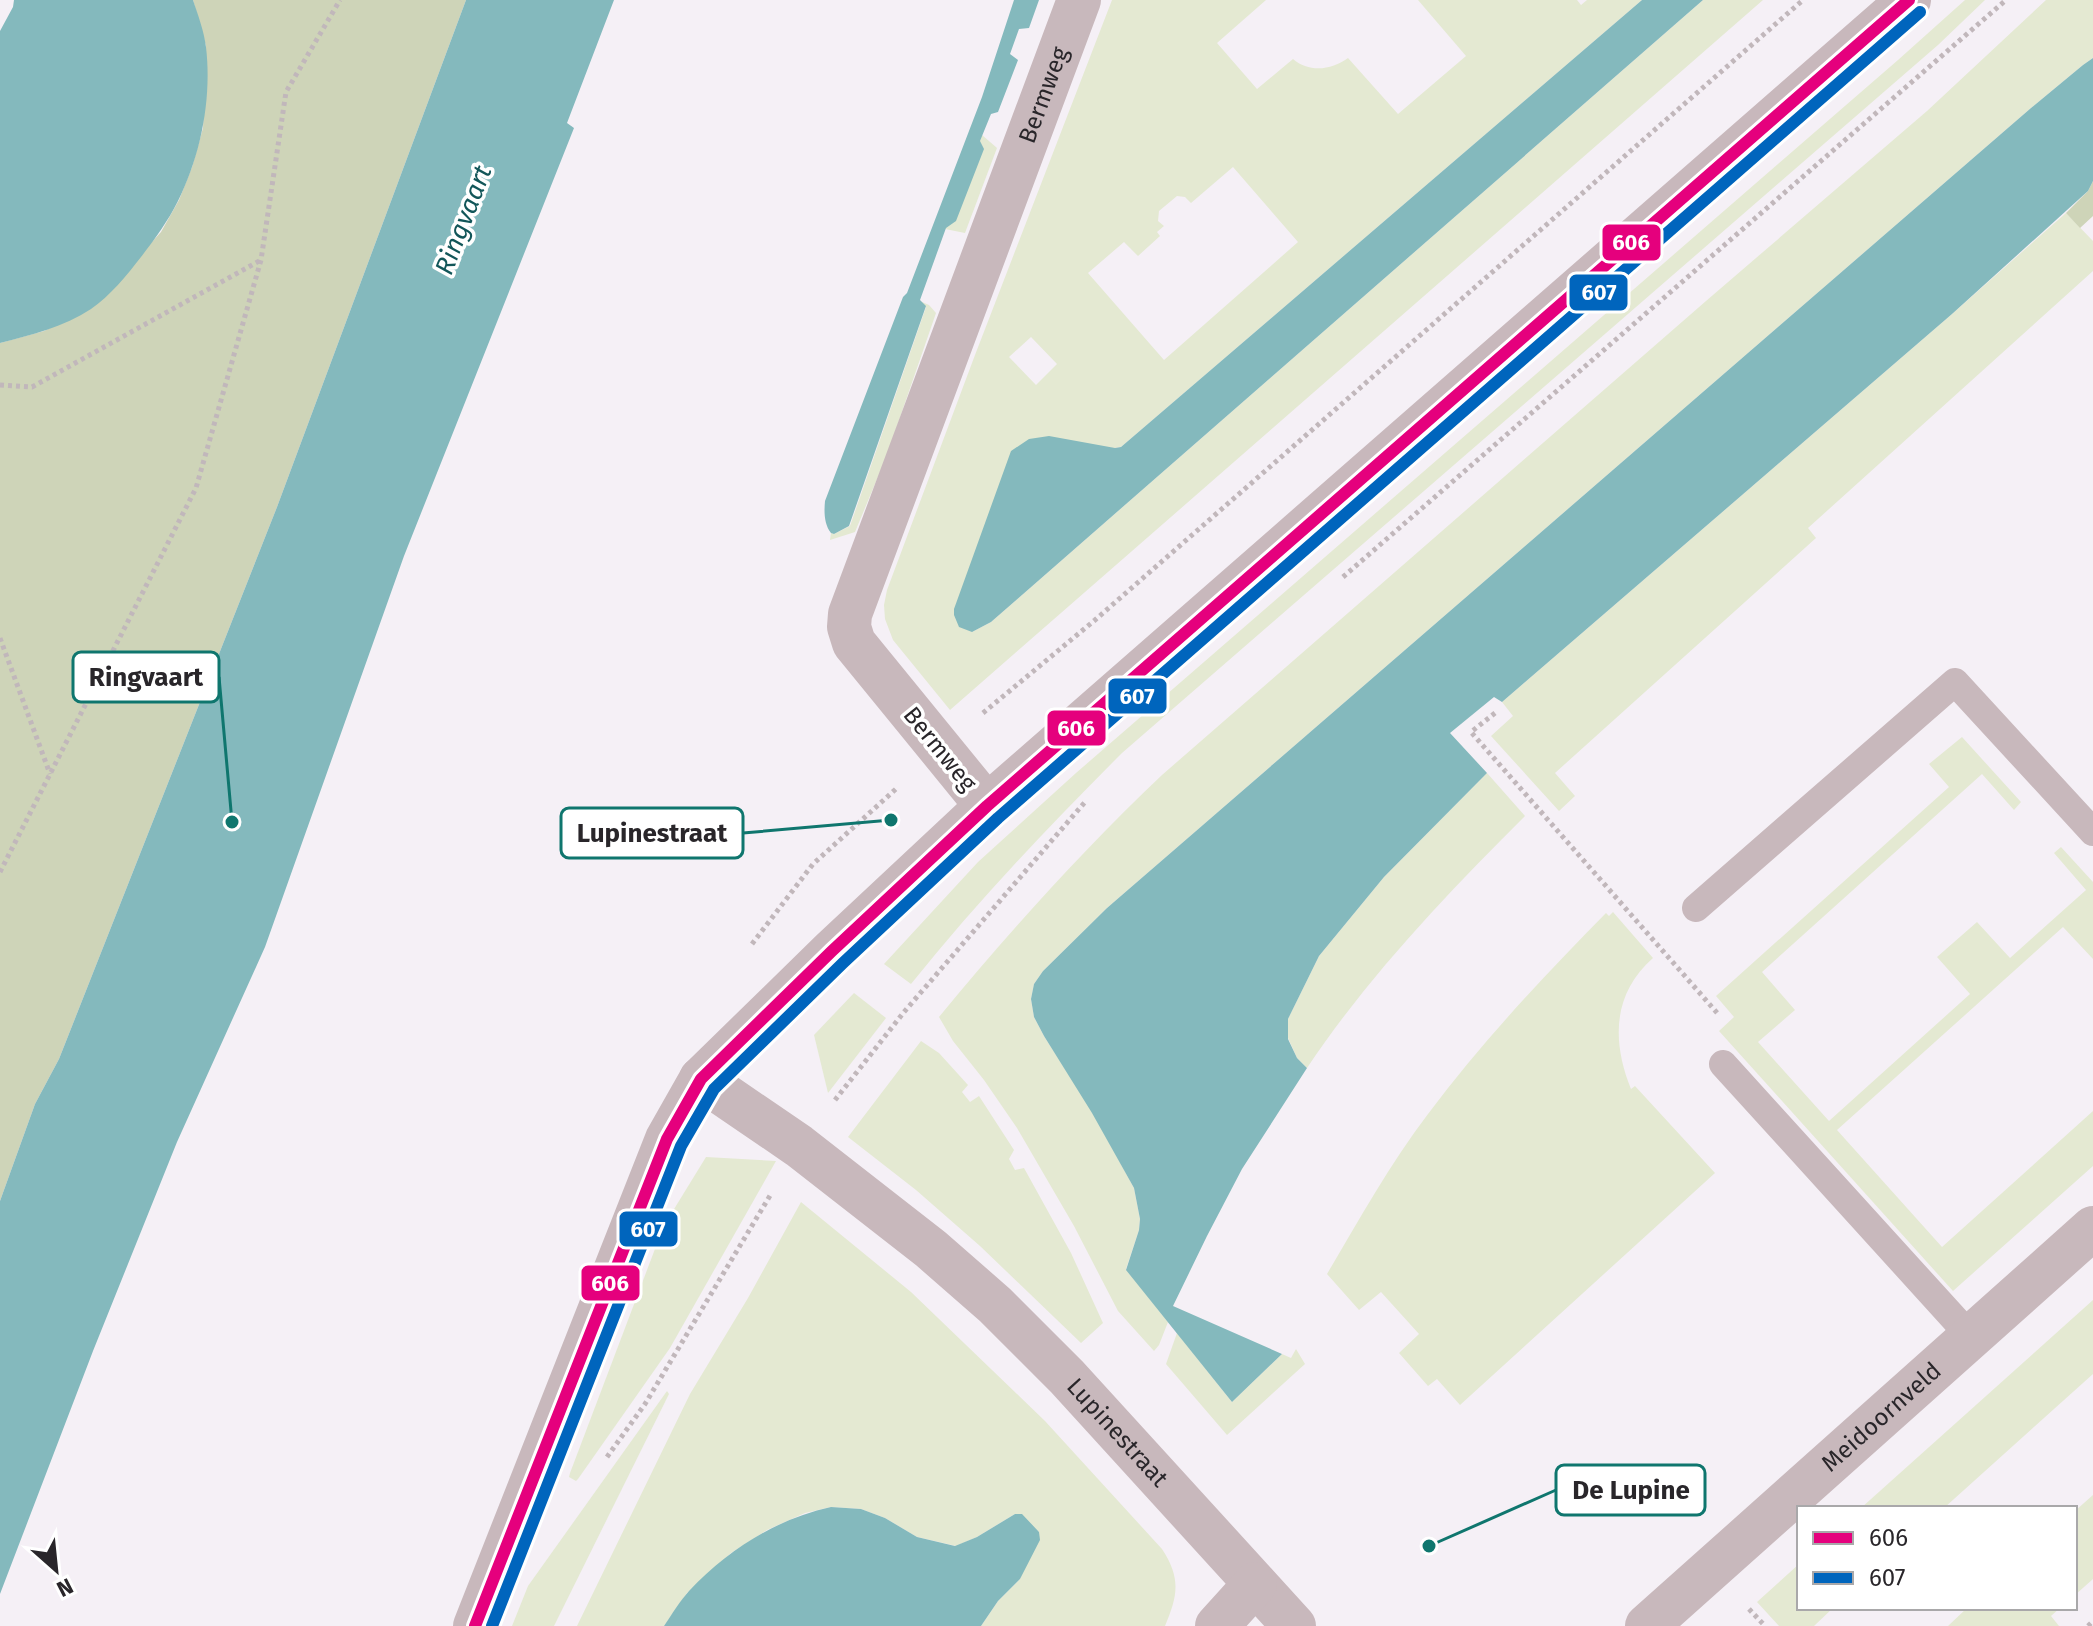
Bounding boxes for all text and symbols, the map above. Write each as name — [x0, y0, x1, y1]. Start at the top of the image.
street label: Bermweg — [1013, 43, 1074, 147]
water label: Ringvaart — [429, 161, 499, 279]
line badge: 606 — [1601, 223, 1662, 262]
text: 606 — [1612, 229, 1650, 256]
line badge: 607 — [1568, 273, 1629, 312]
text: 607 — [1581, 279, 1617, 306]
callout: Ringvaart — [73, 652, 219, 702]
text: Ringvaart — [89, 662, 204, 693]
line badge: 607 — [1107, 677, 1168, 715]
text: 607 — [1119, 683, 1155, 710]
street label: Bermweg — [898, 701, 983, 797]
line badge: 606 — [1046, 709, 1107, 747]
text: 606 — [1057, 715, 1095, 742]
callout: Lupinestraat — [561, 808, 743, 858]
text: Lupinestraat — [577, 818, 728, 849]
line badge: 607 — [618, 1210, 679, 1248]
text: 607 — [630, 1216, 666, 1243]
line badge: 606 — [580, 1264, 641, 1302]
text: 606 — [591, 1270, 629, 1297]
street label: Meidoornveld — [1816, 1356, 1947, 1477]
street label: Lupinestraat — [1061, 1372, 1174, 1493]
callout: De Lupine — [1556, 1465, 1705, 1515]
text: De Lupine — [1572, 1475, 1690, 1506]
legend — [1797, 1506, 2077, 1610]
text: 606 — [1869, 1524, 1908, 1552]
north arrow — [16, 1530, 96, 1610]
text: 607 — [1869, 1564, 1905, 1592]
text: N — [52, 1572, 77, 1603]

